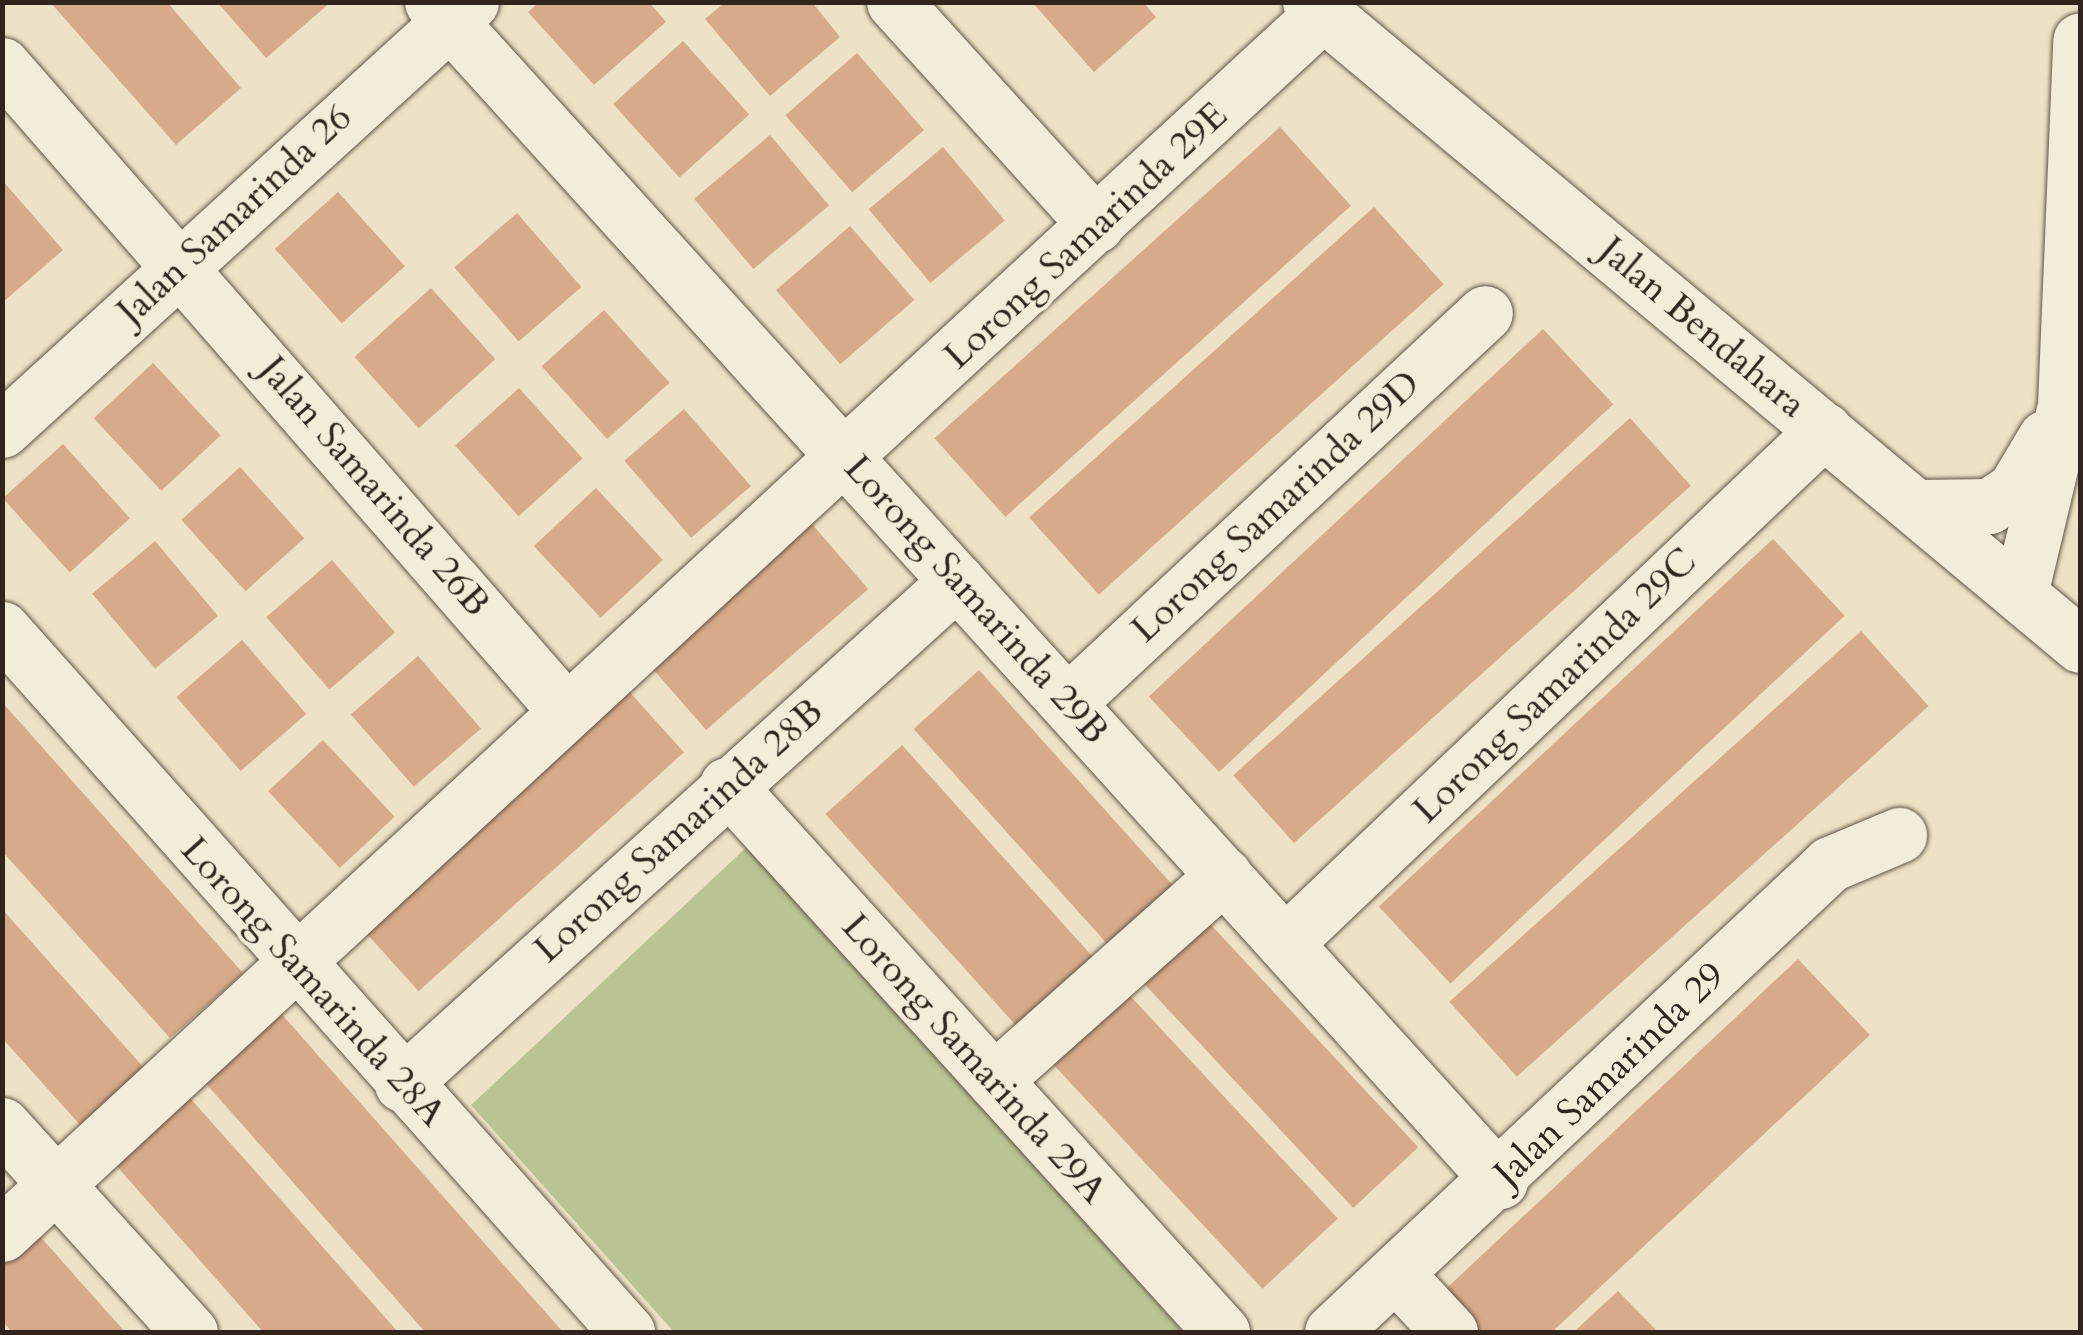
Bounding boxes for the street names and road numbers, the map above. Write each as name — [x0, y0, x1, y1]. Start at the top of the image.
street label: Lorong Samarinda 29E — [935, 93, 1237, 379]
street label: Jalan Samarinda 26 — [109, 95, 361, 335]
street label: Jalan Bendahara — [1589, 228, 1815, 428]
street label: Jalan Samarinda 26B — [249, 348, 499, 626]
street label: Lorong Samarinda 29D — [1122, 361, 1430, 653]
street label: Lorong Samarinda 29B — [834, 446, 1118, 754]
street label: Lorong Samarinda 29C — [1404, 539, 1706, 833]
street label: Lorong Samarinda 28B — [525, 689, 833, 973]
street label: Lorong Samarinda 28A — [171, 828, 455, 1136]
street label: Lorong Samarinda 29A — [832, 905, 1116, 1213]
street label: Jalan Samarinda 29 — [1485, 953, 1735, 1197]

